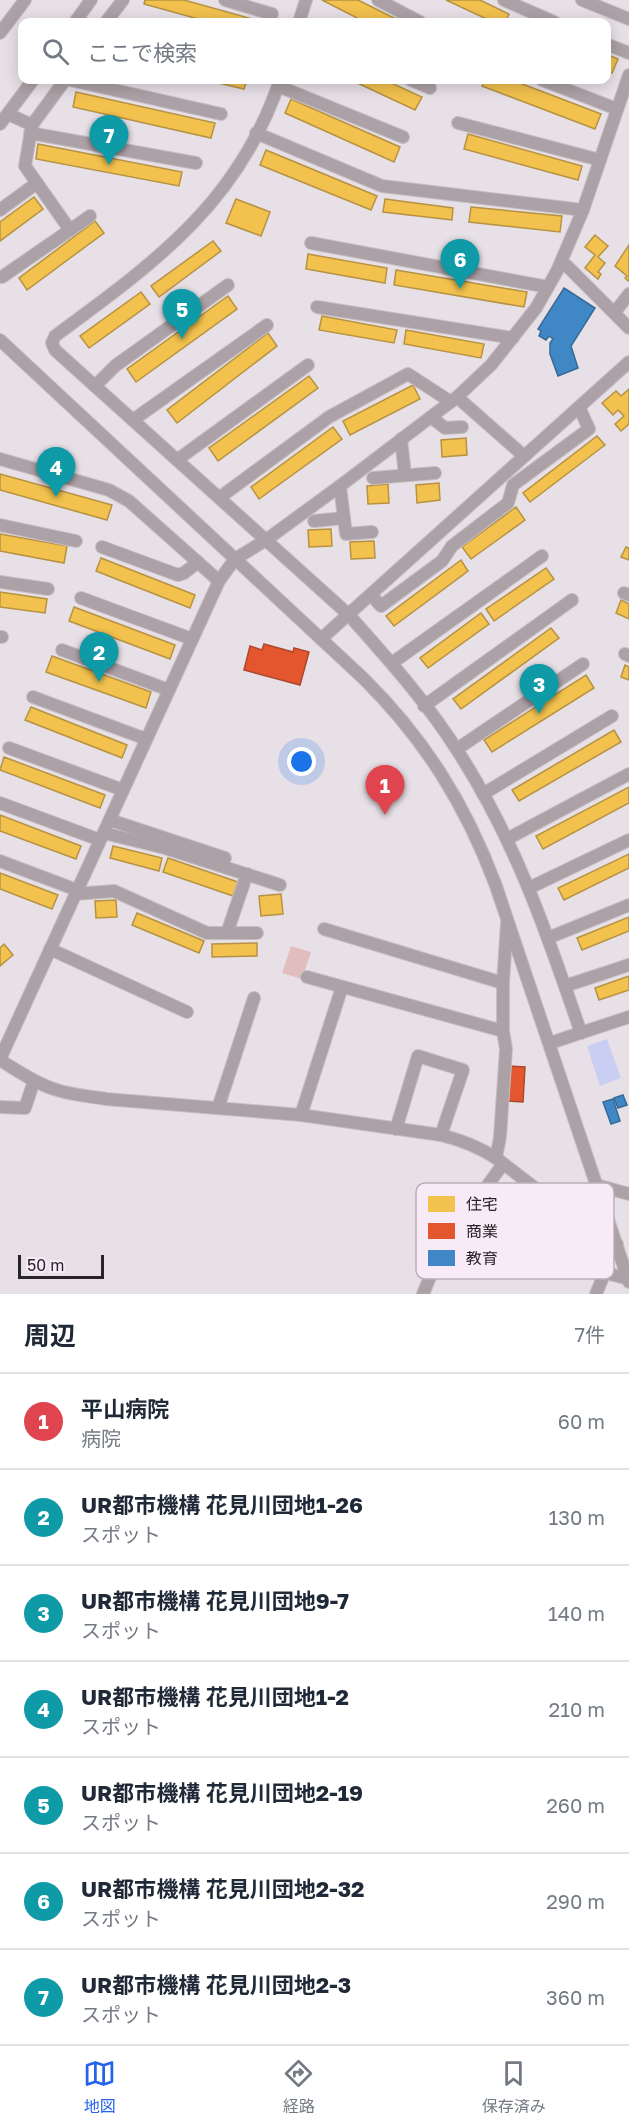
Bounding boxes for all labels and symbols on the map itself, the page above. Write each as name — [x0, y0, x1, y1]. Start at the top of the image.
pin: 7 — [90, 116, 128, 165]
pin: 6 — [440, 240, 480, 289]
pin: 5 — [162, 290, 201, 339]
pin: 4 — [36, 448, 76, 497]
pin: 2 — [80, 632, 118, 682]
pin: 3 — [520, 664, 558, 714]
your location — [287, 747, 316, 776]
pin: 1 — [366, 766, 404, 815]
legend — [416, 1183, 614, 1279]
text: 住宅 — [466, 1194, 498, 1214]
text: 商業 — [466, 1221, 498, 1241]
text: 教育 — [466, 1248, 498, 1268]
scale bar — [18, 1252, 104, 1280]

